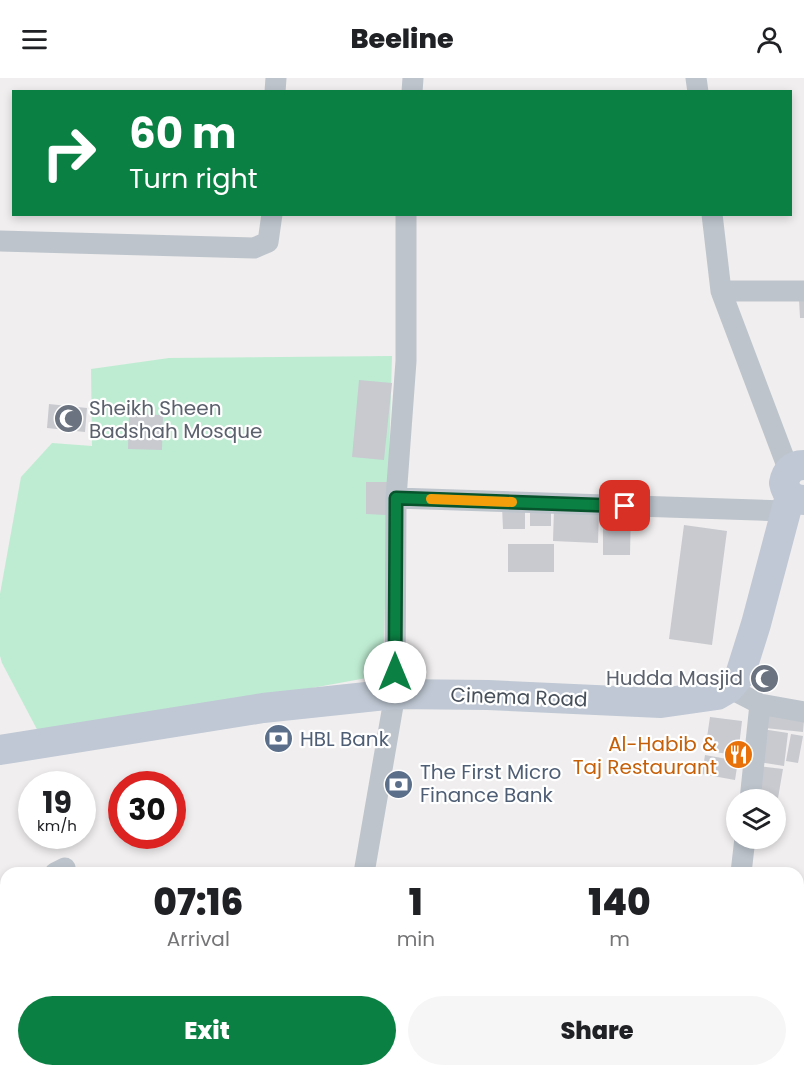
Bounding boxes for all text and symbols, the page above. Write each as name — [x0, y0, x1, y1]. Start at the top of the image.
text: Beeline — [350, 20, 454, 57]
icon: menu — [18, 23, 51, 56]
icon: person — [753, 23, 786, 56]
text: 60 m — [129, 104, 237, 163]
icon: right — [30, 114, 108, 192]
text: Turn right — [129, 160, 258, 197]
place label: Sheikh Sheen Badshah Mosque — [89, 394, 262, 445]
mosque icon: Sheikh Sheen Badshah Mosque — [52, 403, 84, 435]
pin — [599, 480, 650, 531]
icon: arrive — [608, 489, 641, 522]
position arrow — [363, 640, 427, 704]
mosque icon: Hudda Masjid — [748, 662, 780, 694]
place label: Hudda Masjid — [606, 664, 743, 692]
street label: Cinema Road — [450, 681, 588, 713]
bank icon: HBL Bank — [263, 723, 295, 755]
place label: HBL Bank — [300, 725, 390, 753]
place label: Al-Habib & Taj Restaurant — [573, 730, 717, 781]
restaurant icon: Al-Habib & Taj Restaurant — [722, 739, 754, 771]
place label: The First Micro Finance Bank — [420, 758, 561, 809]
bank icon: The First Micro Finance Bank — [383, 768, 415, 800]
speed limit sign: 30 — [108, 771, 186, 849]
text: 19 — [42, 781, 72, 824]
map controls — [726, 789, 786, 849]
button: layers — [726, 789, 786, 849]
text: km/h — [37, 815, 77, 836]
text: 07:16 — [153, 877, 243, 928]
text: 1 — [409, 877, 423, 928]
text: 140 — [588, 877, 651, 928]
text: Arrival — [167, 925, 230, 953]
text: min — [397, 925, 435, 953]
text: m — [609, 925, 630, 953]
button: Exit — [18, 996, 396, 1065]
button: Share — [408, 996, 786, 1065]

